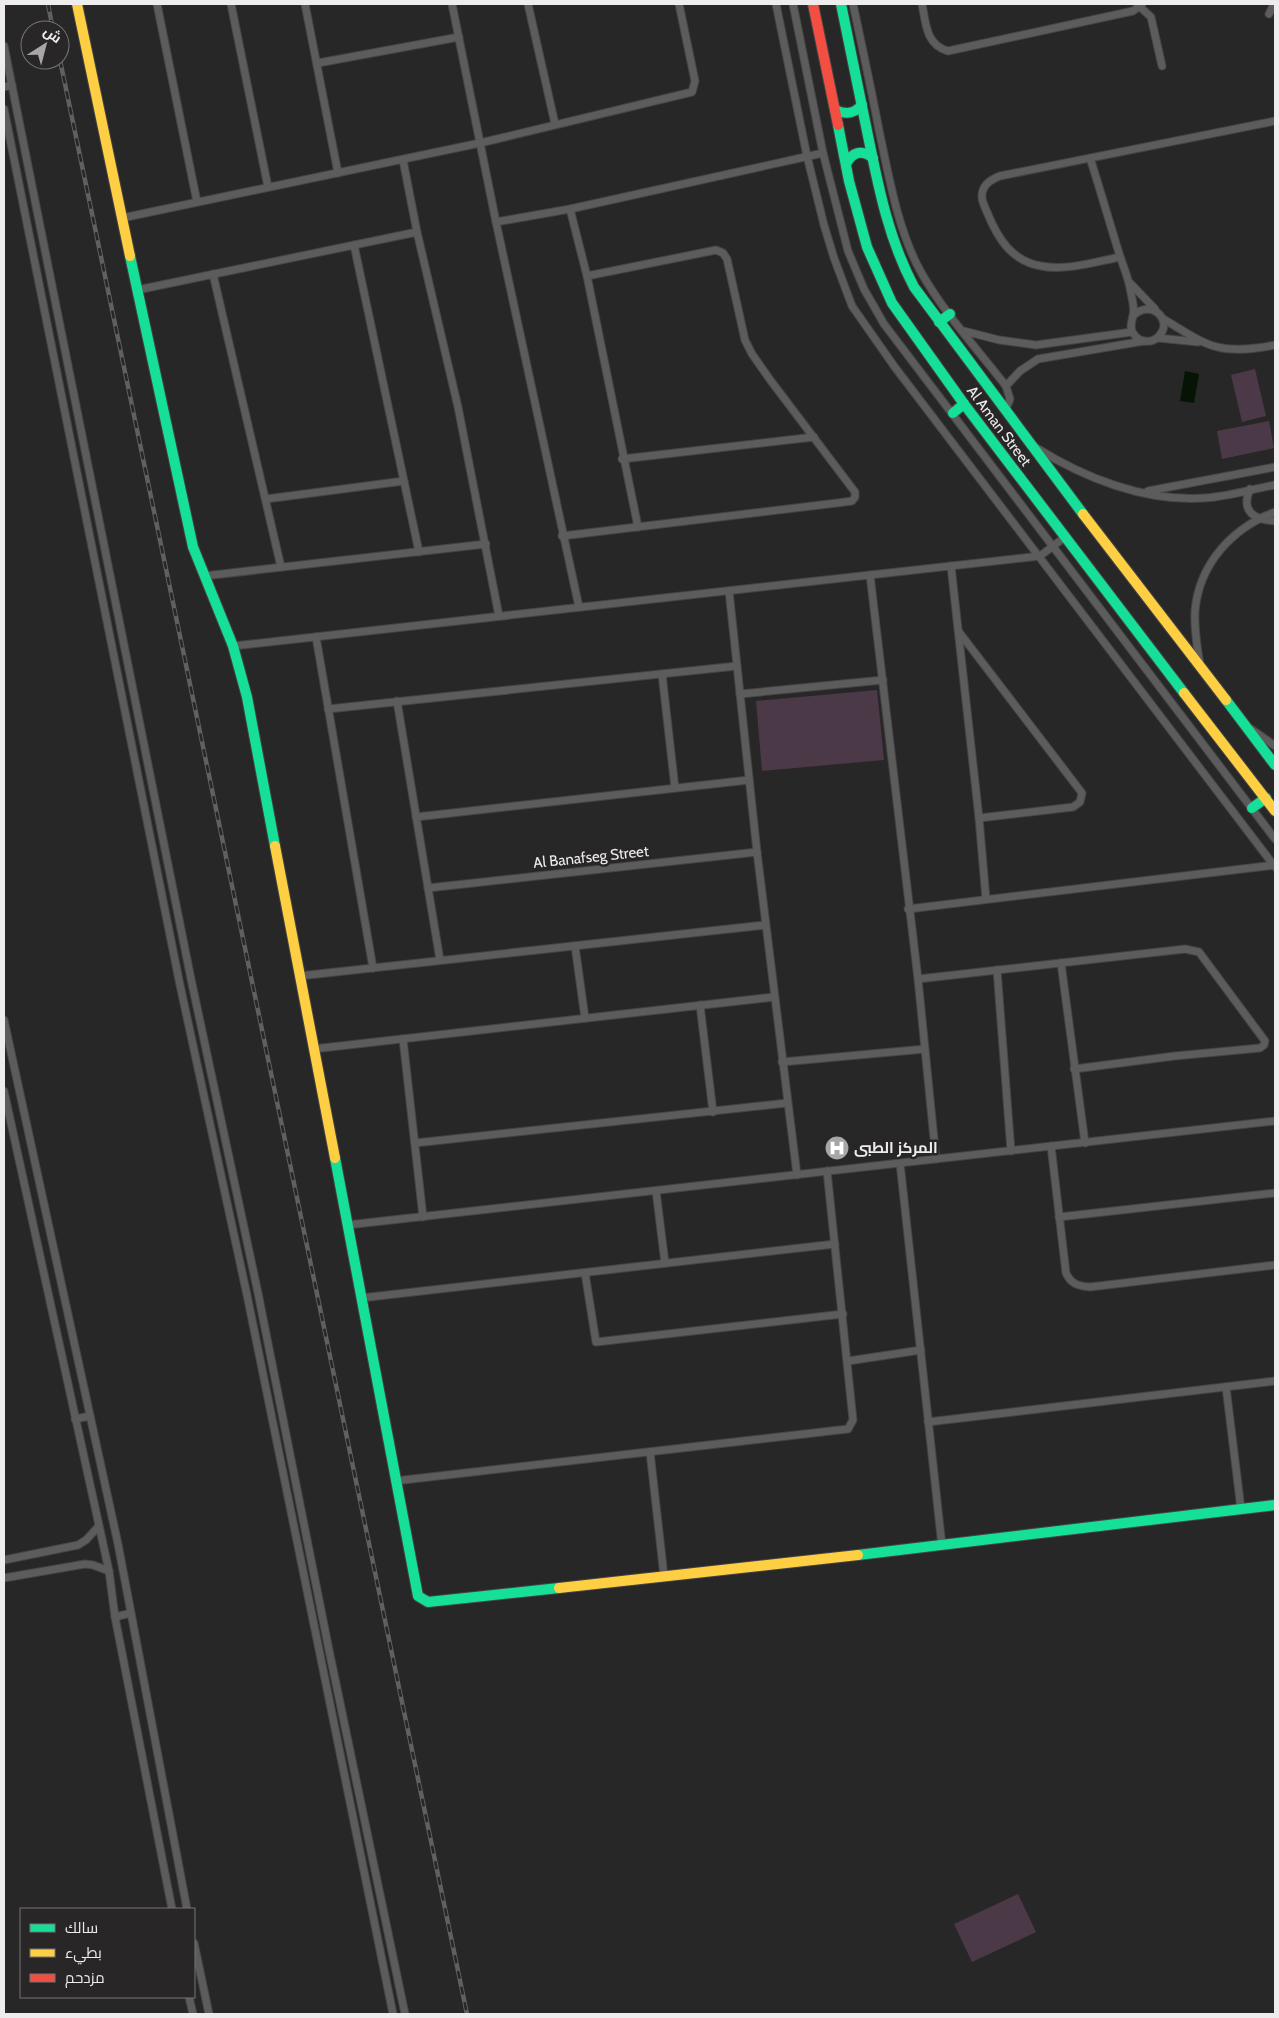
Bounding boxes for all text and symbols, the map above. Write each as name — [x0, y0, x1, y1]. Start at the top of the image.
north arrow — [20, 20, 70, 70]
text: ش — [40, 22, 65, 47]
street label: Al Aman Street — [963, 382, 1035, 470]
street label: Al Banafseg Street — [532, 842, 650, 872]
hospital icon: المركز الطبى — [824, 1135, 850, 1161]
place label: المركز الطبى — [854, 1139, 938, 1157]
legend — [20, 1908, 195, 1998]
text: سالك — [65, 1919, 98, 1937]
text: بطيء — [65, 1944, 102, 1965]
text: مزدحم — [65, 1969, 105, 1988]

